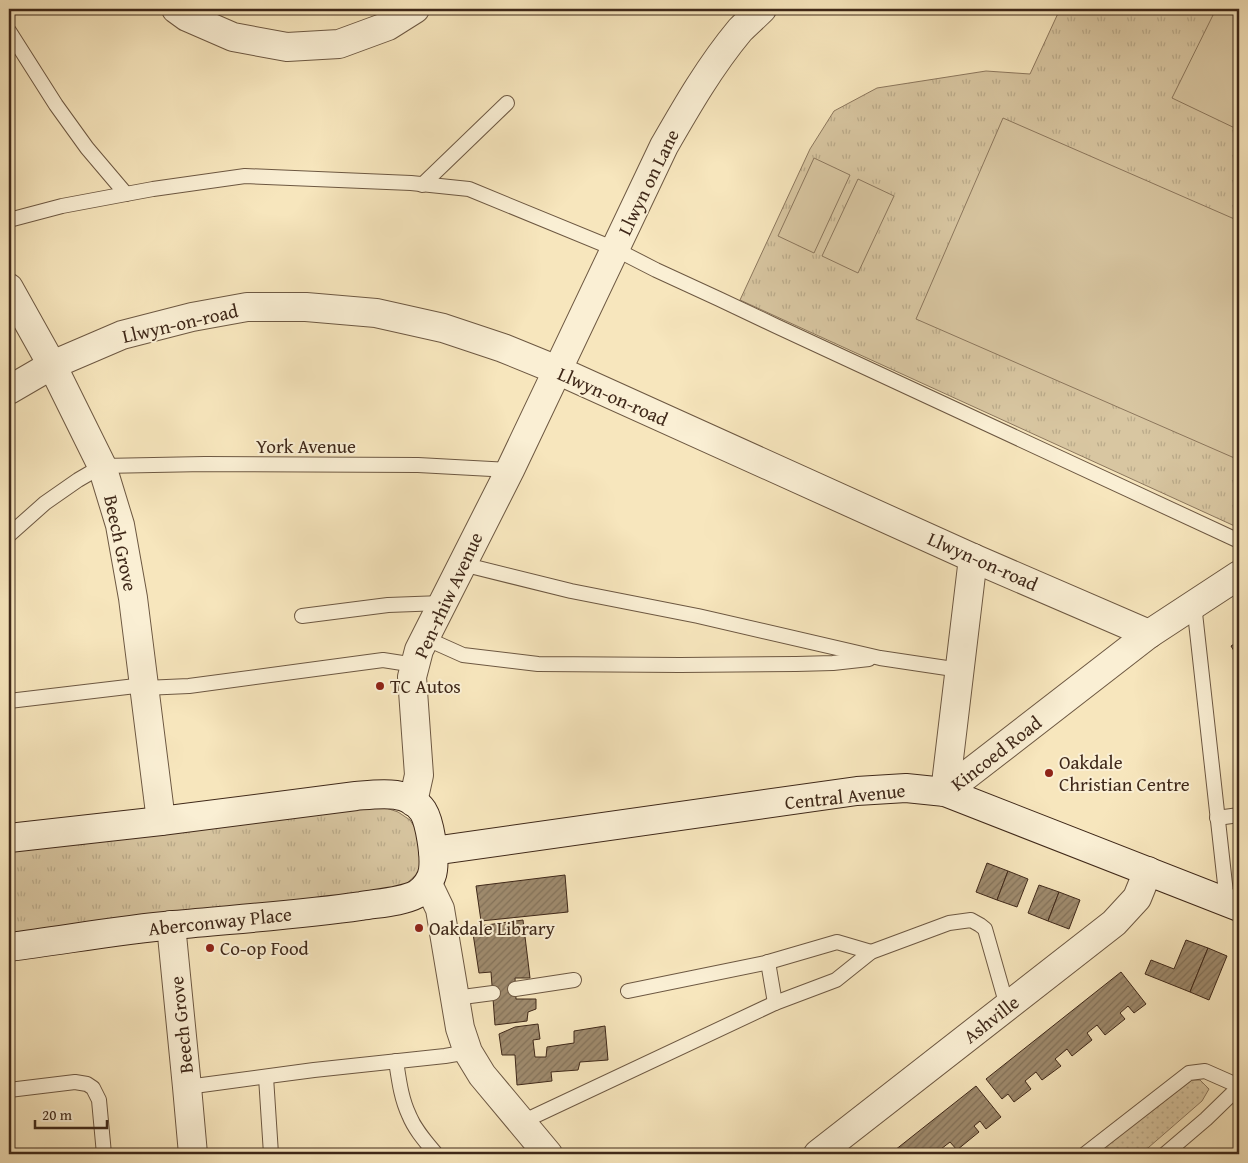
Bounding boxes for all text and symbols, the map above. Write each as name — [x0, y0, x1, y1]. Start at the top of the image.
street label: Llwyn on Lane — [610, 124, 686, 240]
street label: Llwyn-on-road — [119, 296, 241, 350]
street label: Llwyn-on-road — [553, 359, 673, 433]
street label: York Avenue — [256, 432, 356, 460]
street label: Beech Grove — [97, 492, 145, 594]
street label: Llwyn-on-road — [923, 524, 1043, 598]
street label: Pen-rhiw Avenue — [407, 527, 490, 663]
place label: TC Autos — [390, 672, 461, 700]
marker: TC Autos — [374, 680, 386, 692]
street label: Kincoed Road — [945, 708, 1048, 797]
place label: Oakdale Christian Centre — [1059, 748, 1190, 798]
marker: Oakdale Christian Centre — [1043, 767, 1055, 779]
street label: Central Avenue — [783, 776, 907, 816]
street label: Aberconway Place — [147, 900, 293, 942]
place label: Oakdale Library — [429, 914, 556, 942]
marker: Oakdale Library — [413, 922, 425, 934]
place label: Co-op Food — [220, 934, 310, 962]
marker: Co-op Food — [204, 942, 216, 954]
street label: Beech Grove — [162, 975, 200, 1075]
street label: Ashville — [957, 988, 1025, 1050]
scale bar — [35, 1098, 108, 1130]
text: 20 m — [42, 1104, 73, 1125]

